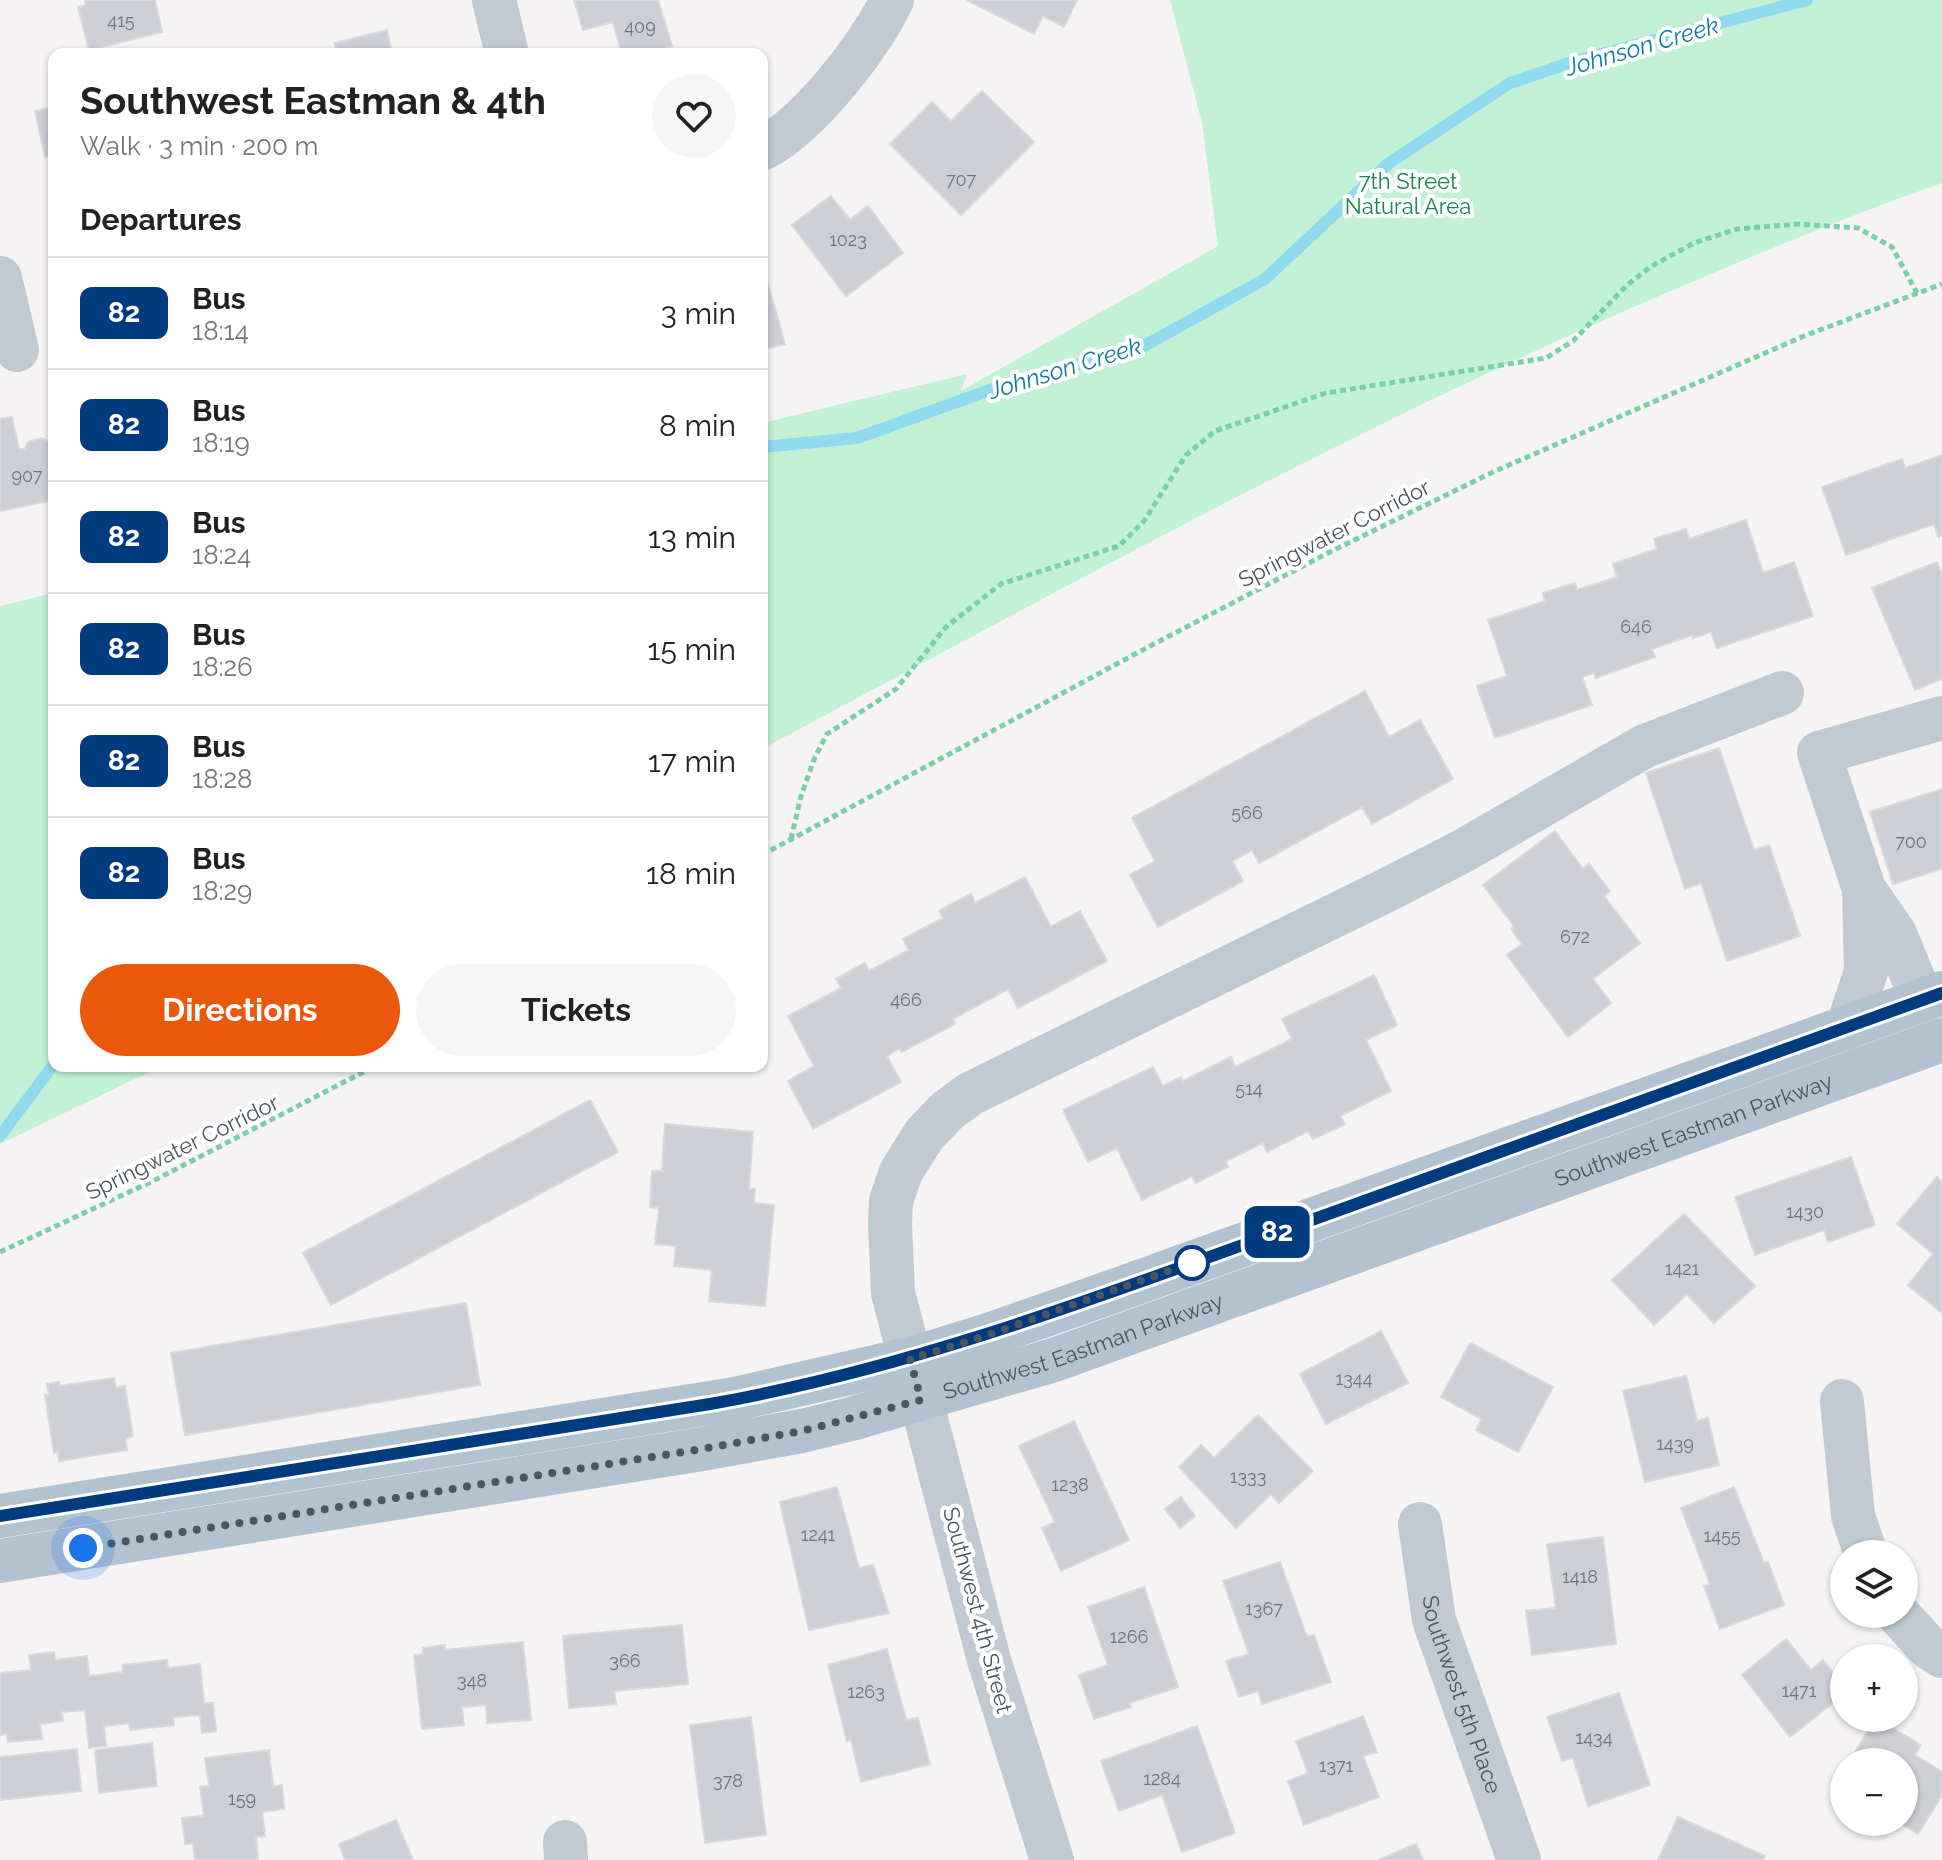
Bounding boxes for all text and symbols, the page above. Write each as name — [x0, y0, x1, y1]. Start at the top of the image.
house number: 415 — [107, 10, 135, 31]
water label: Johnson Creek — [1561, 10, 1722, 82]
house number: 409 — [624, 16, 656, 37]
button: heart — [652, 74, 736, 158]
text: Southwest Eastman & 4th — [80, 78, 546, 123]
text: Walk · 3 min · 200 m — [80, 131, 318, 161]
park label: 7th Street Natural Area — [1345, 168, 1471, 219]
house number: 707 — [946, 169, 976, 190]
text: Departures — [80, 202, 242, 237]
house number: 1023 — [829, 229, 867, 250]
text: Bus — [192, 281, 246, 316]
text: 82 — [108, 296, 140, 329]
text: 3 min — [661, 296, 736, 331]
text: 18:14 — [192, 316, 249, 346]
water label: Johnson Creek — [984, 331, 1145, 405]
text: Bus — [192, 393, 246, 428]
text: 82 — [108, 408, 140, 441]
text: 8 min — [659, 408, 736, 443]
text: 18:19 — [192, 428, 250, 458]
house number: 907 — [11, 465, 43, 486]
street label: Springwater Corridor — [1234, 473, 1434, 593]
text: Bus — [192, 505, 246, 540]
text: 82 — [108, 520, 140, 553]
text: 13 min — [648, 520, 736, 555]
text: 18:24 — [192, 540, 251, 570]
house number: 646 — [1620, 616, 1652, 637]
text: Bus — [192, 617, 246, 652]
text: 82 — [108, 632, 140, 665]
text: 15 min — [648, 632, 736, 667]
text: 18:26 — [192, 652, 253, 682]
text: Bus — [192, 729, 246, 764]
text: 82 — [108, 744, 140, 777]
text: 17 min — [648, 744, 736, 779]
text: 18:28 — [192, 764, 252, 794]
house number: 566 — [1231, 802, 1263, 823]
house number: 700 — [1895, 831, 1927, 852]
text: Bus — [192, 841, 246, 876]
text: 82 — [108, 856, 140, 889]
text: 18 min — [646, 856, 736, 891]
text: 18:29 — [192, 876, 252, 906]
house number: 672 — [1560, 926, 1590, 947]
button: Directions — [80, 964, 400, 1056]
button: Tickets — [416, 964, 736, 1056]
house number: 466 — [890, 989, 922, 1010]
street label: Southwest Eastman Parkway — [1551, 1068, 1836, 1192]
house number: 514 — [1235, 1078, 1263, 1099]
street label: Springwater Corridor — [81, 1089, 283, 1205]
house number: 1430 — [1786, 1201, 1824, 1222]
line badge: 82 — [1241, 1206, 1313, 1258]
text: 82 — [1261, 1215, 1293, 1248]
unlabelled marker — [1175, 1246, 1209, 1280]
house number: 1421 — [1665, 1258, 1700, 1279]
street label: Southwest Eastman Parkway — [940, 1287, 1226, 1405]
house number: 1344 — [1336, 1368, 1373, 1389]
house number: 1439 — [1656, 1433, 1694, 1454]
house number: 1333 — [1230, 1466, 1266, 1487]
house number: 1238 — [1051, 1474, 1089, 1495]
street label: Southwest 4th Street — [938, 1504, 1018, 1716]
house number: 1241 — [801, 1524, 836, 1545]
house number: 1455 — [1703, 1525, 1741, 1546]
your location — [63, 1528, 103, 1568]
map controls — [1830, 1540, 1918, 1836]
button: layers — [1830, 1540, 1918, 1628]
house number: 1418 — [1562, 1566, 1598, 1587]
street label: Southwest 5th Place — [1418, 1593, 1507, 1797]
house number: 1367 — [1245, 1598, 1283, 1619]
house number: 1266 — [1110, 1626, 1149, 1647]
button: + — [1830, 1644, 1918, 1732]
house number: 366 — [609, 1650, 641, 1671]
house number: 348 — [457, 1670, 487, 1691]
house number: 1471 — [1782, 1680, 1817, 1701]
house number: 1263 — [847, 1681, 885, 1702]
house number: 1434 — [1576, 1727, 1613, 1748]
button: − — [1830, 1748, 1918, 1836]
house number: 1371 — [1319, 1755, 1354, 1776]
house number: 1284 — [1143, 1768, 1181, 1789]
house number: 378 — [713, 1770, 743, 1791]
house number: 159 — [228, 1788, 256, 1809]

